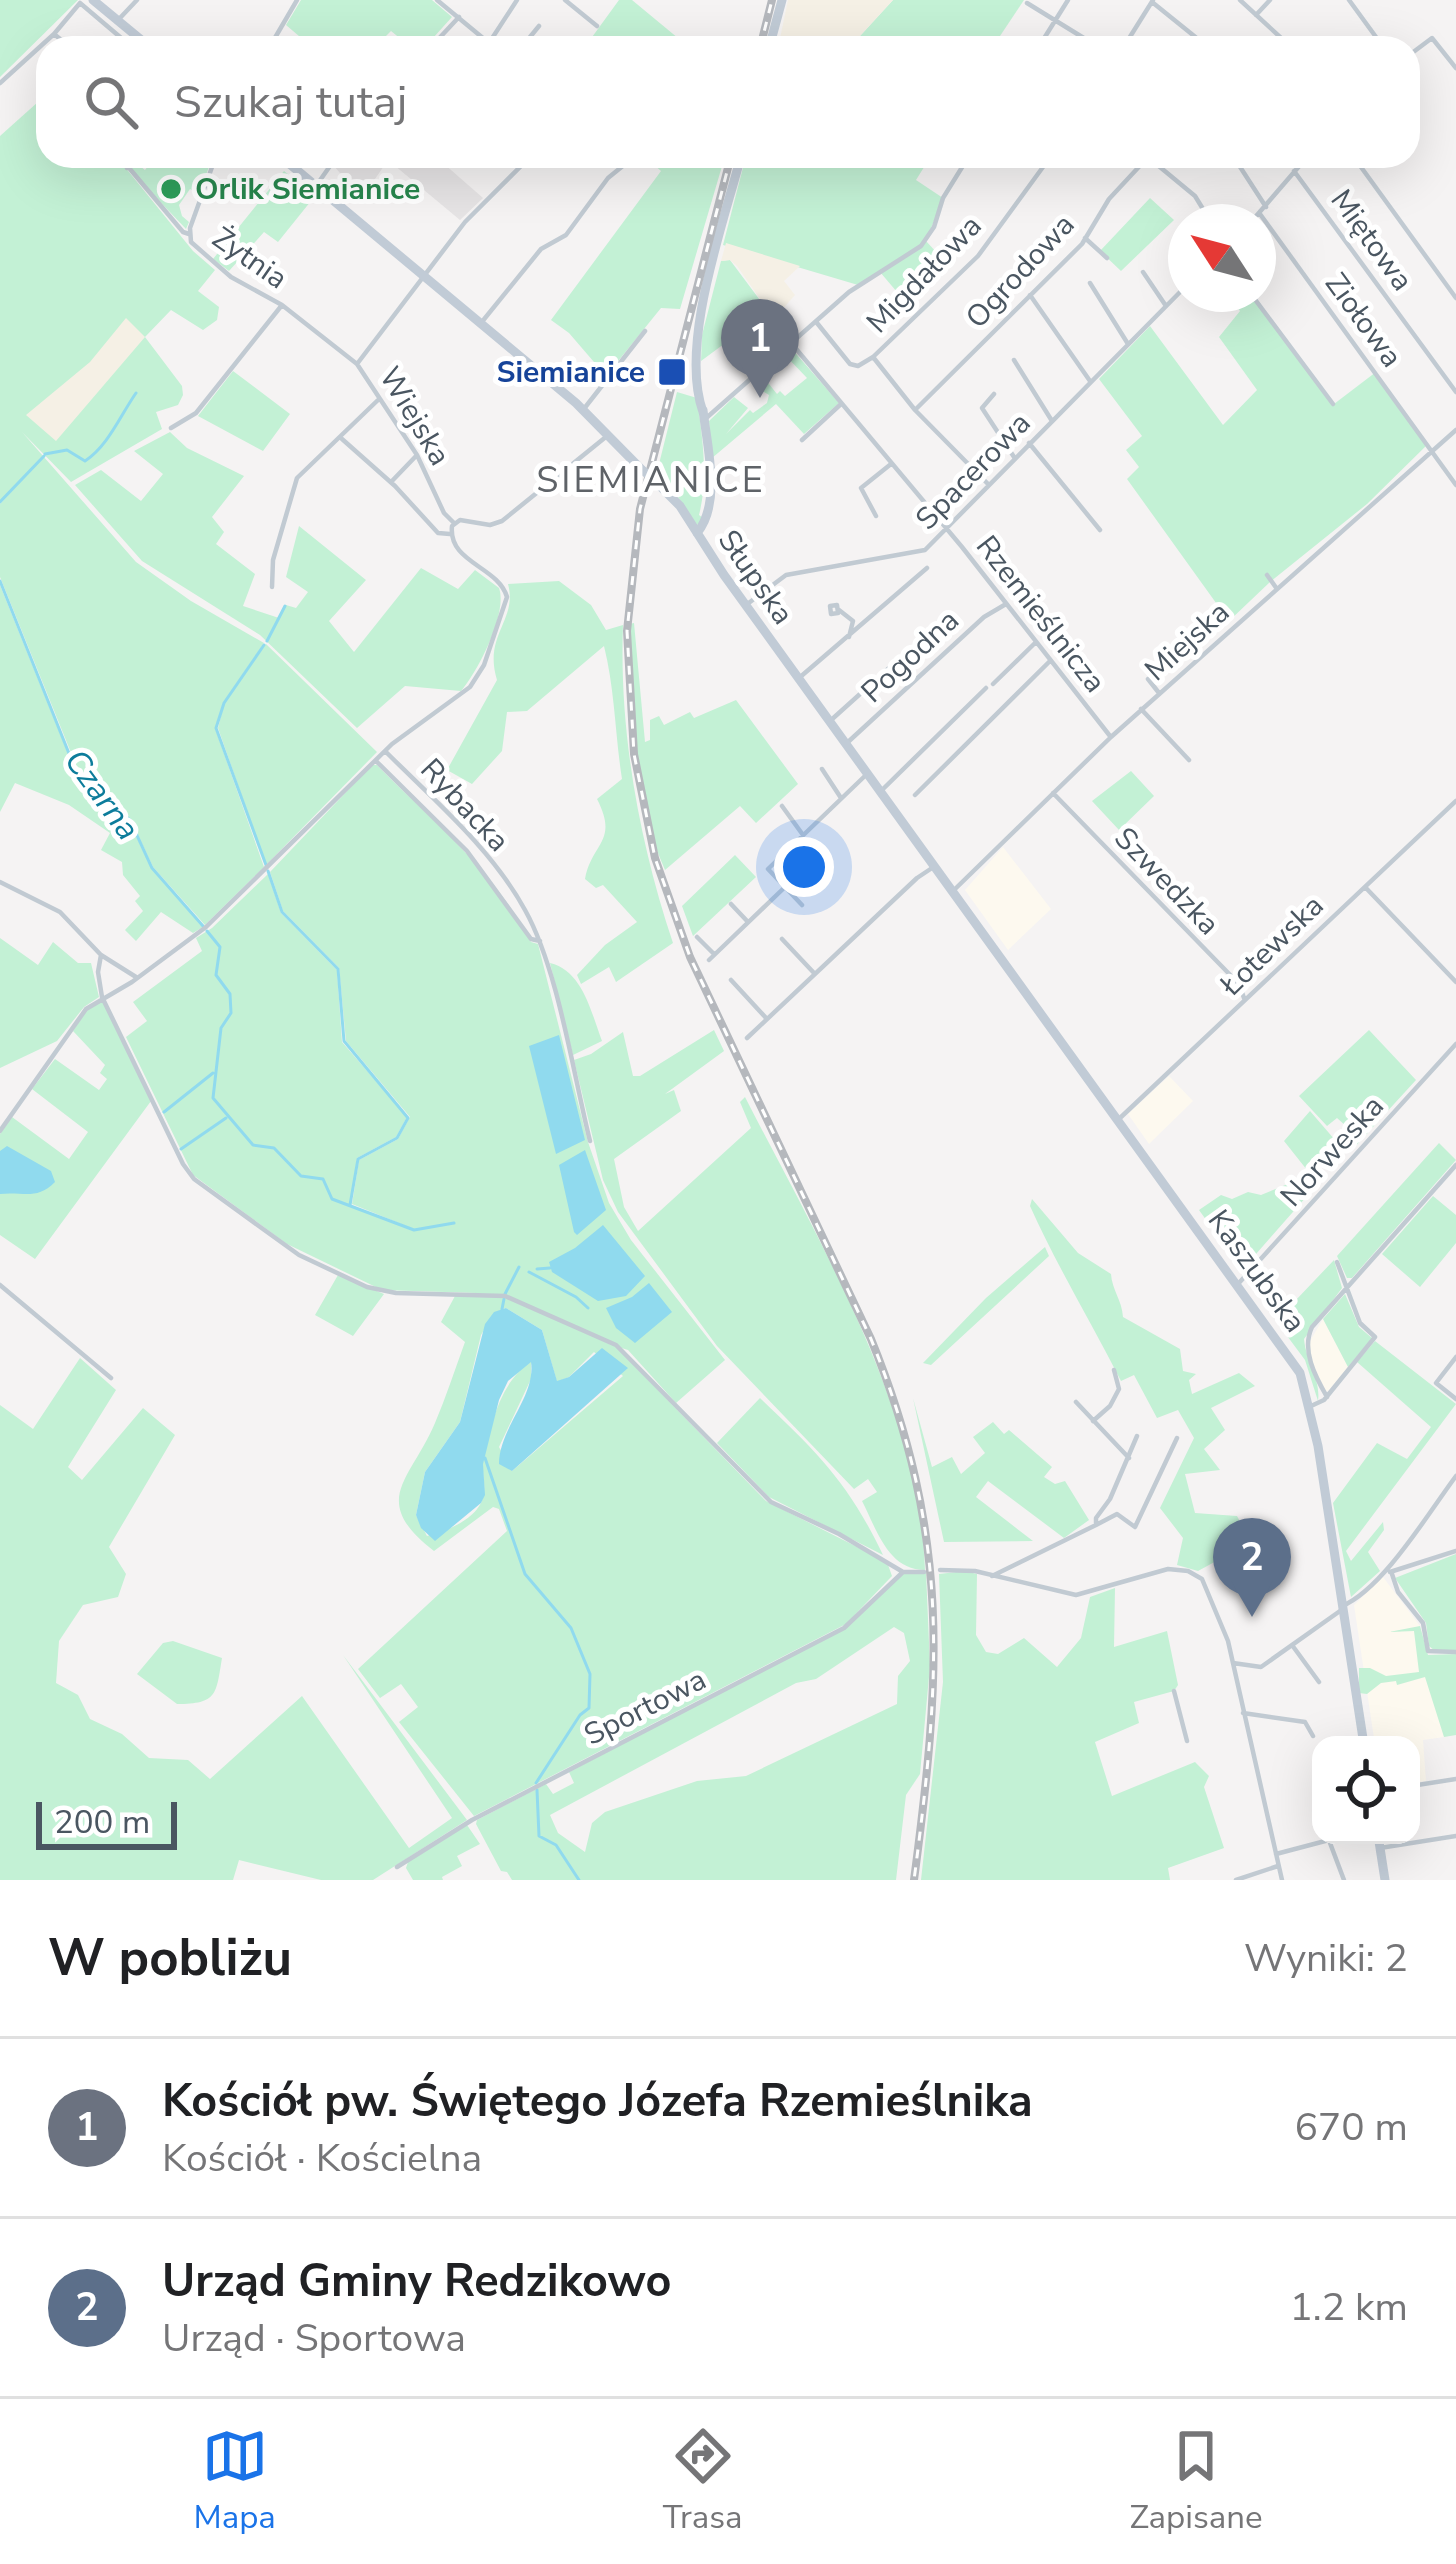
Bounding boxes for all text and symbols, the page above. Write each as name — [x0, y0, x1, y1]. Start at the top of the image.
search box — [36, 36, 1420, 168]
icon: search — [78, 69, 144, 135]
text: Szukaj tutaj — [174, 72, 407, 133]
place label: Orlik Siemianice — [195, 169, 420, 210]
marker: Orlik Siemianice — [158, 176, 184, 202]
street label: Miętowa — [1321, 181, 1422, 299]
north arrow — [1168, 204, 1276, 312]
street label: Ogrodowa — [957, 205, 1084, 337]
street label: Migdałowa — [858, 206, 991, 342]
street label: Żytnia — [204, 218, 295, 299]
street label: Ziołowa — [1315, 265, 1412, 376]
pin: 1 — [721, 299, 799, 398]
place label: Siemianice — [496, 352, 645, 393]
marker: Siemianice — [656, 356, 688, 388]
street label: Wiejska — [369, 359, 460, 473]
street label: Spacerowa — [907, 403, 1040, 539]
district label: SIEMIANICE — [536, 456, 766, 505]
street label: Słupska — [708, 522, 803, 633]
street label: Rzemieślnicza — [966, 527, 1115, 701]
street label: Miejska — [1136, 592, 1239, 690]
street label: Pogodna — [853, 601, 968, 712]
water label: Czarna — [54, 740, 150, 849]
street label: Rybacka — [411, 750, 518, 861]
street label: Szwedzka — [1105, 818, 1228, 944]
your location — [774, 837, 834, 897]
street label: Łotewska — [1211, 886, 1333, 1006]
street label: Norweska — [1271, 1087, 1393, 1216]
street label: Kaszubska — [1198, 1202, 1315, 1341]
pin: 2 — [1213, 1518, 1291, 1617]
street label: Sportowa — [577, 1659, 713, 1756]
map controls — [1312, 1736, 1420, 1844]
button: locate — [1312, 1736, 1420, 1844]
scale bar — [36, 1796, 177, 1849]
text: 200 m — [54, 1800, 150, 1845]
text: W pobliżu — [48, 1923, 292, 1993]
text: Wyniki: 2 — [1244, 1932, 1408, 1985]
text: Kościół pw. Świętego Józefa Rzemieślnika — [162, 2071, 1033, 2132]
text: 1 — [75, 2101, 99, 2154]
text: 670 m — [1294, 2101, 1408, 2154]
text: Kościół · Kościelna — [162, 2132, 482, 2185]
text: Urząd Gminy Redzikowo — [162, 2251, 671, 2312]
text: 2 — [75, 2281, 99, 2334]
text: 1.2 km — [1289, 2281, 1408, 2334]
text: Urząd · Sportowa — [162, 2312, 466, 2365]
tab: Mapa — [193, 2423, 276, 2540]
tab: Trasa — [663, 2423, 743, 2540]
tab: Zapisane — [1129, 2423, 1263, 2540]

